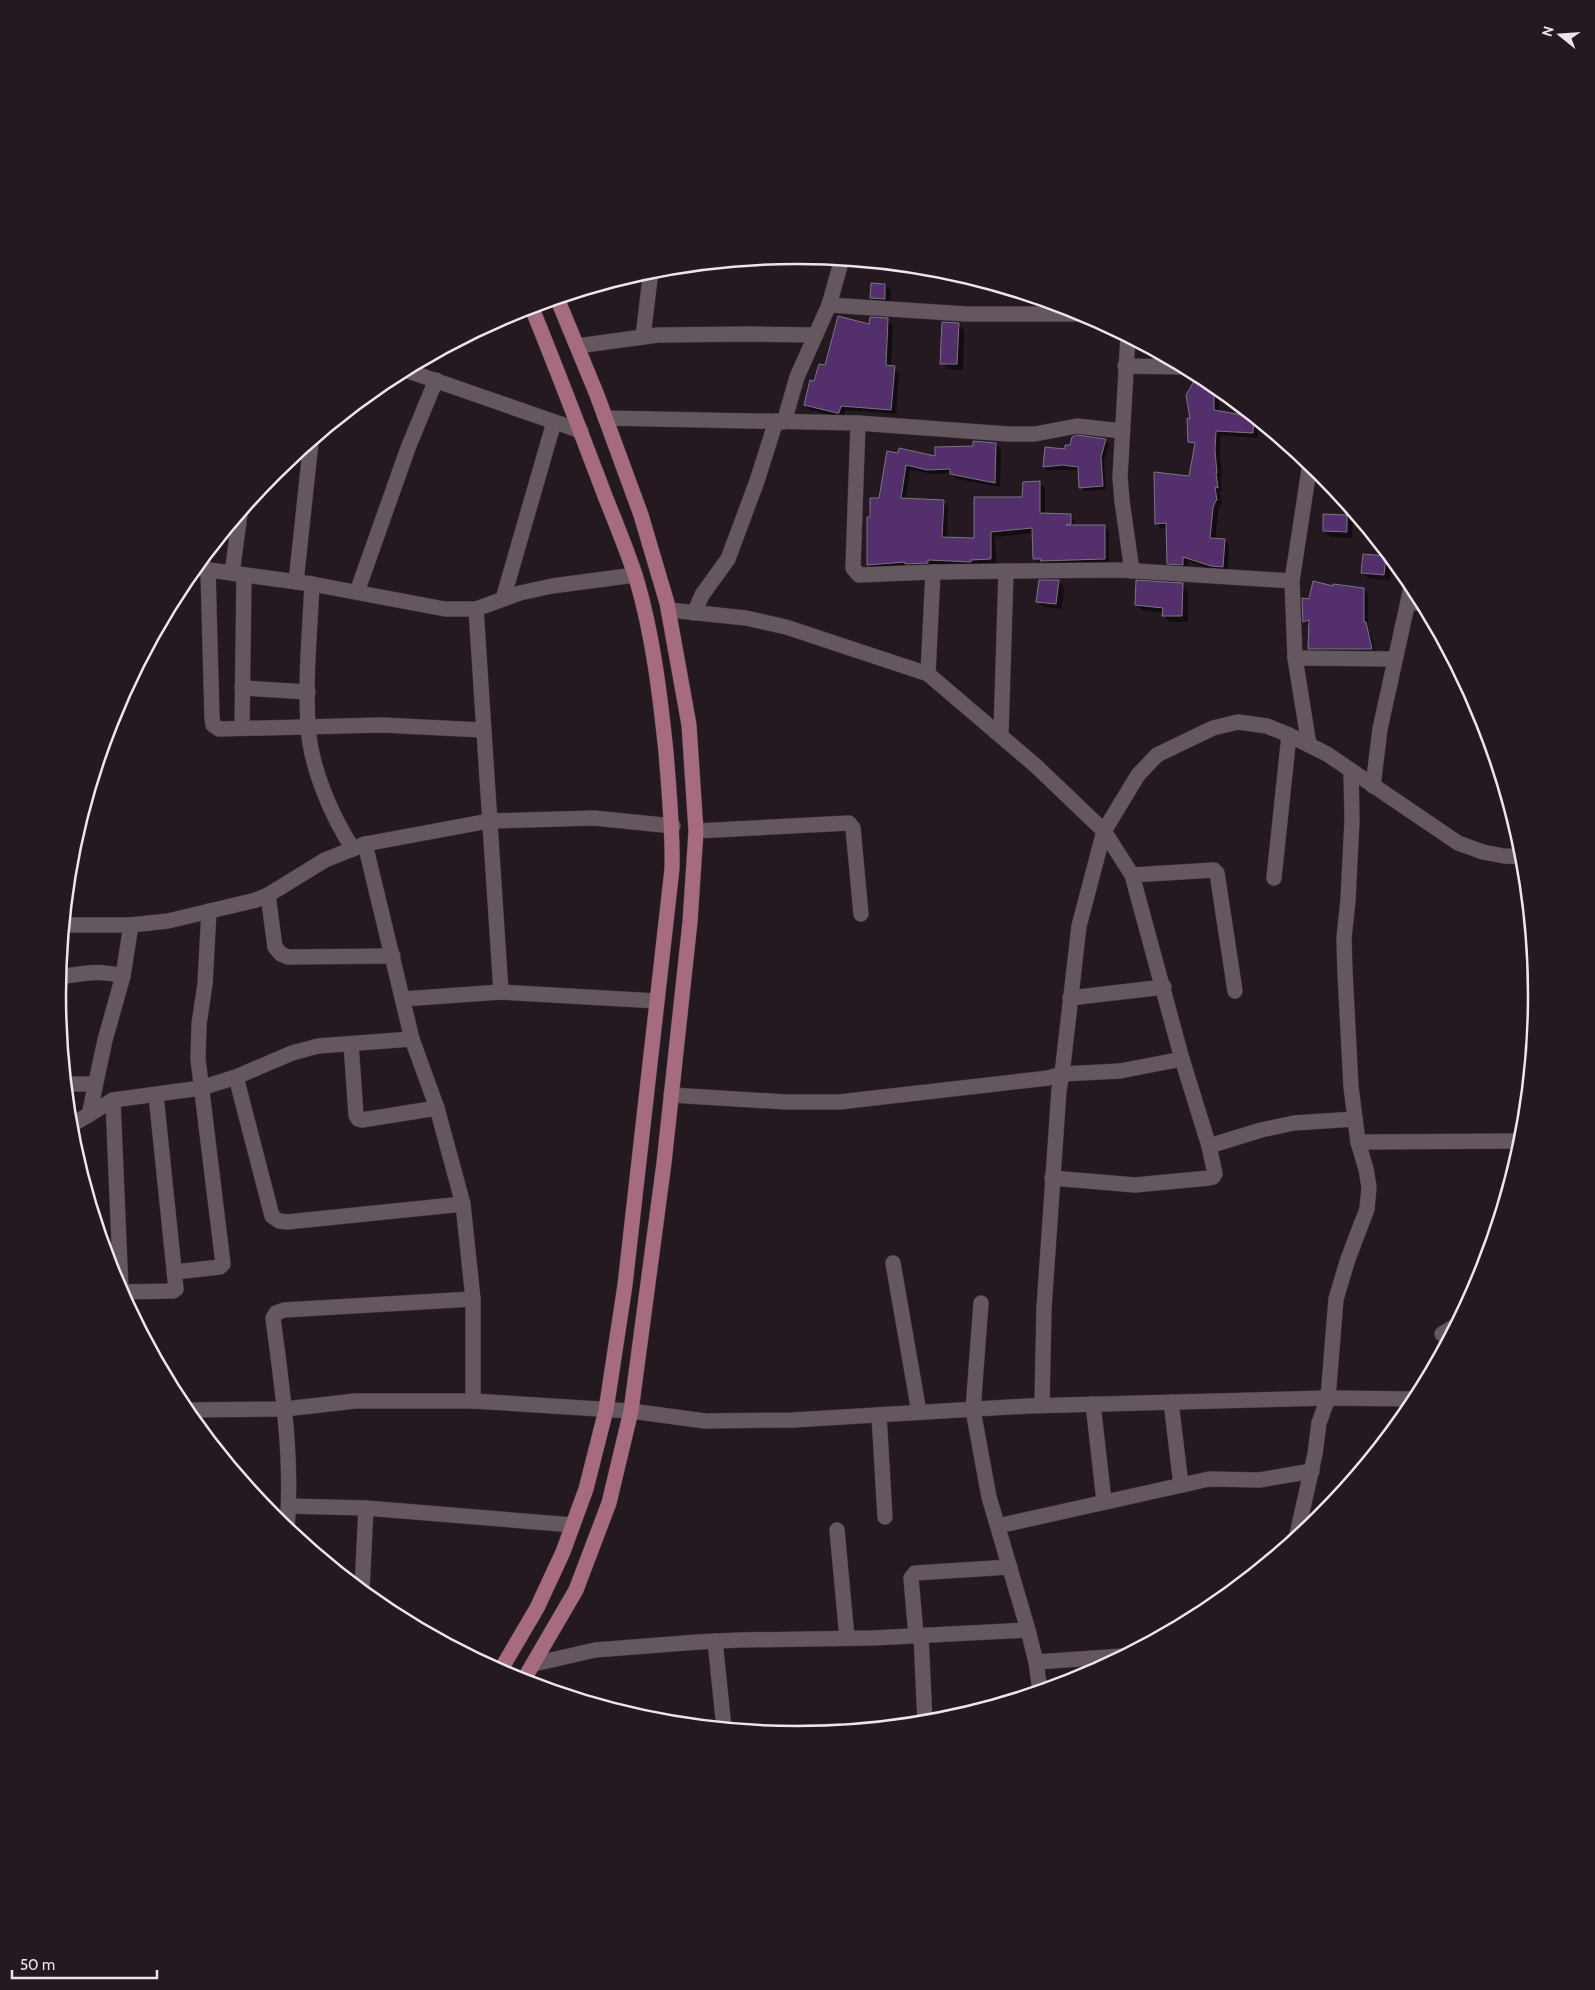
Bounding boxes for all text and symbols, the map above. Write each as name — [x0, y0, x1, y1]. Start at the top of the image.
north arrow — [1535, 10, 1585, 60]
text: N — [1538, 24, 1558, 39]
scale bar — [12, 1948, 158, 1980]
text: 50 m — [20, 1956, 55, 1974]

